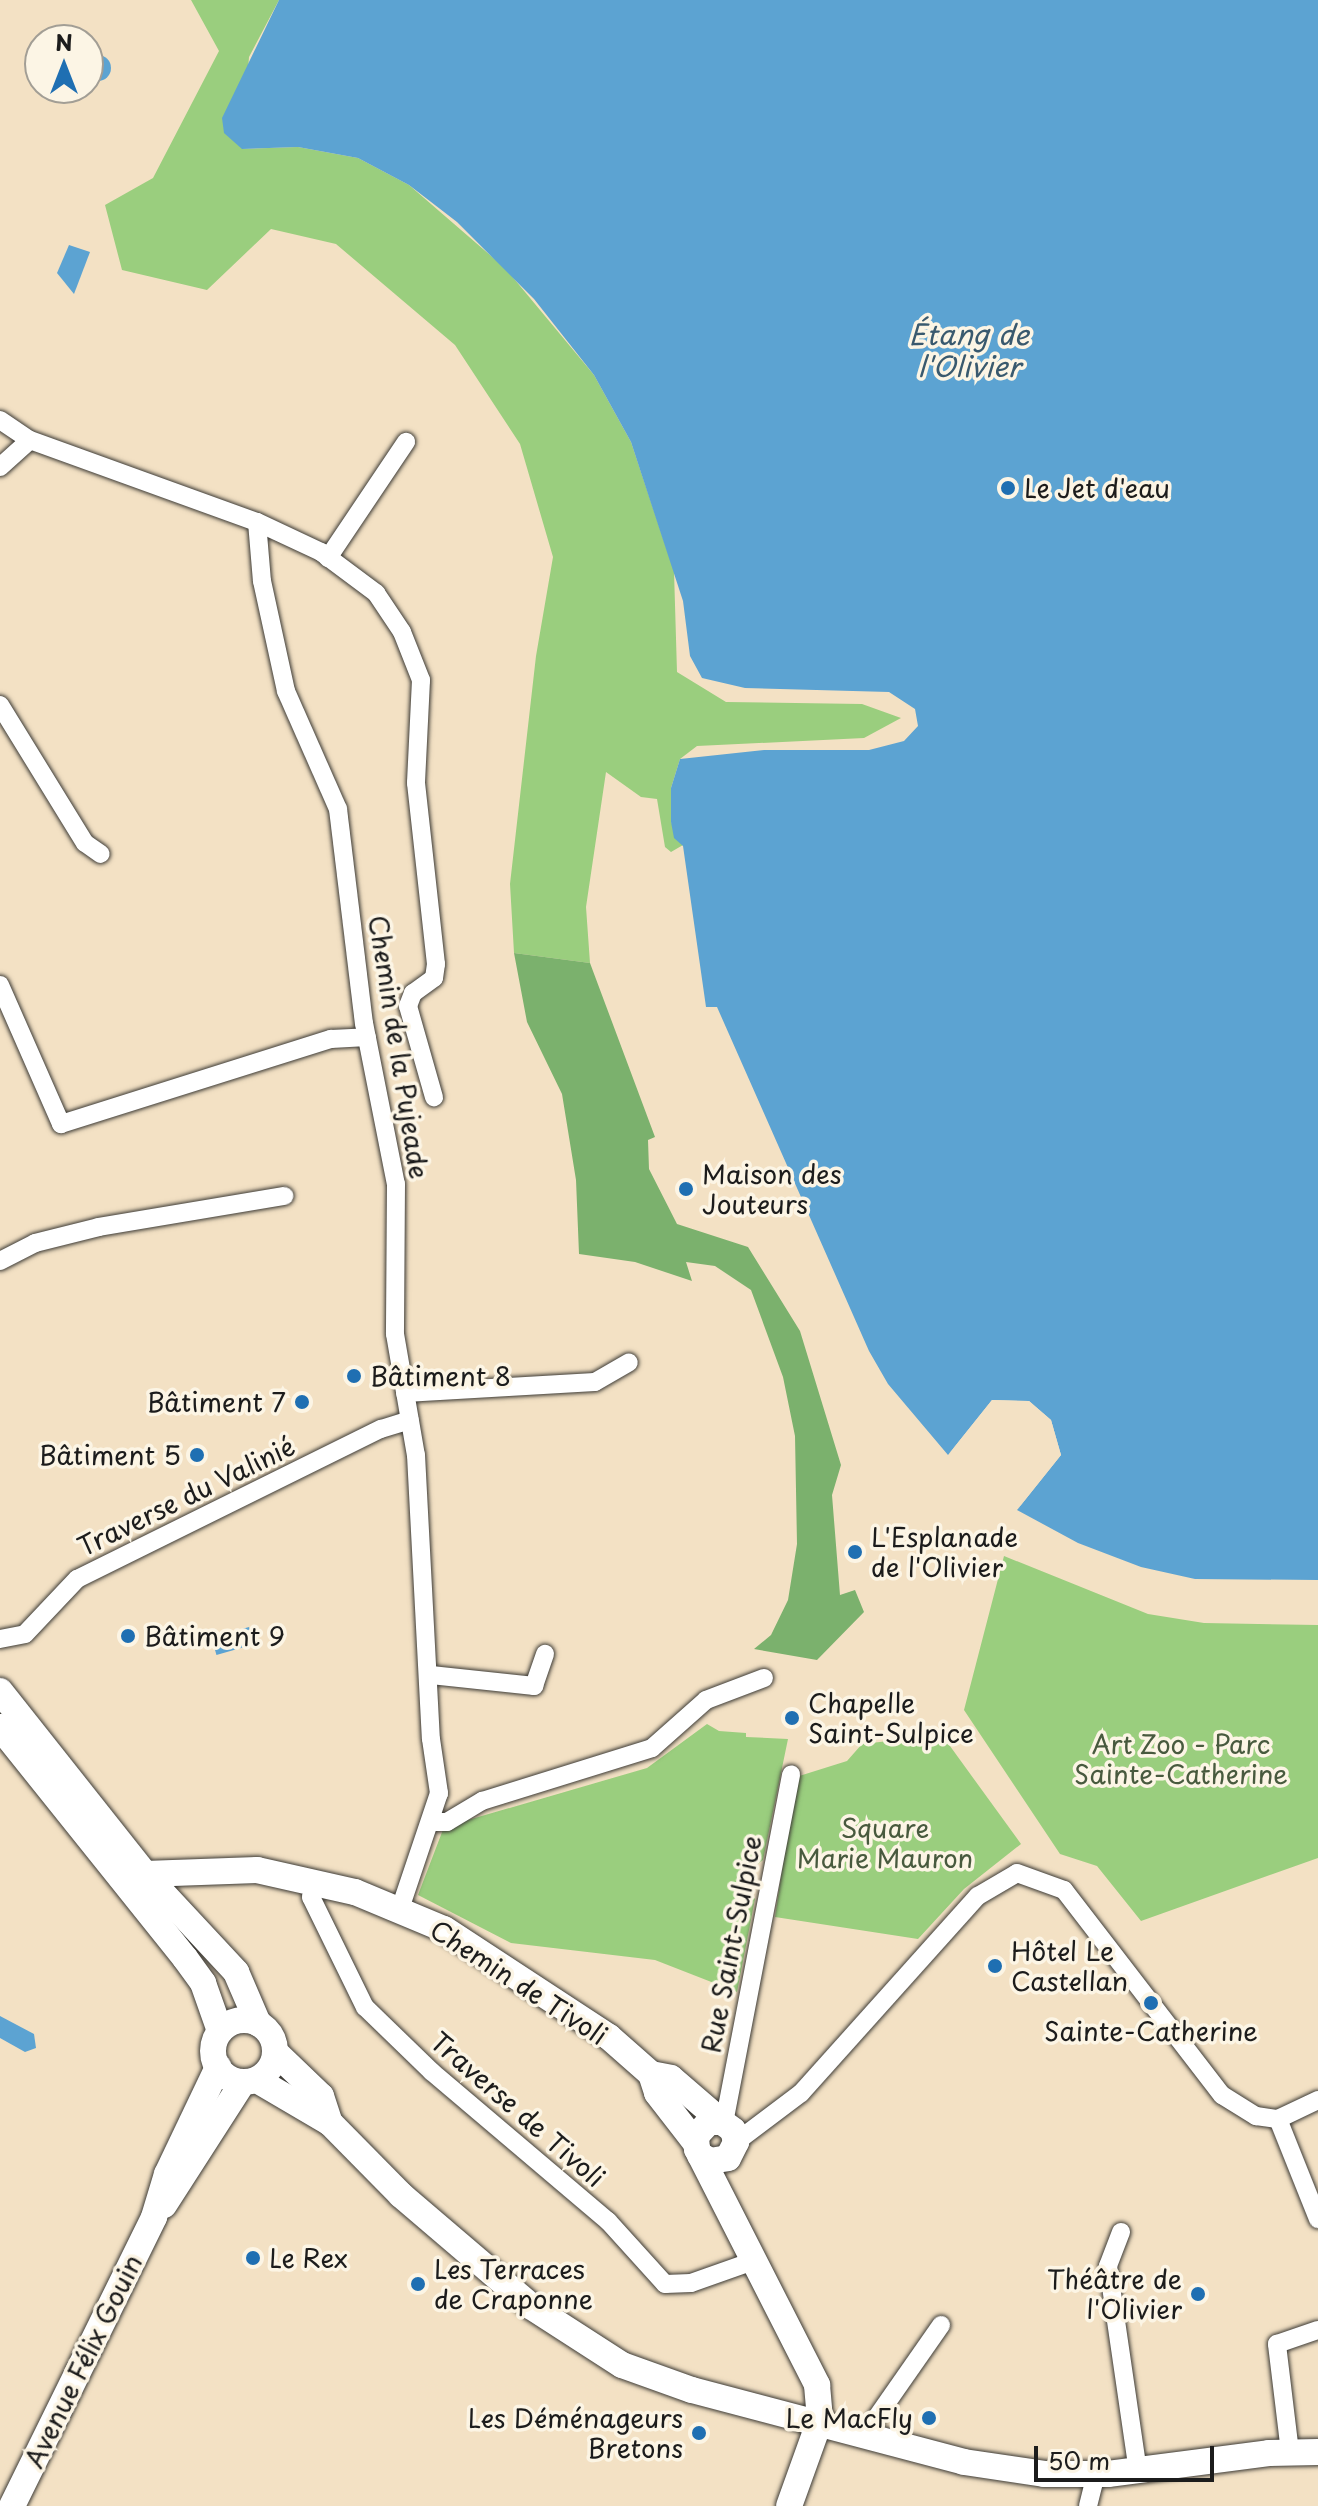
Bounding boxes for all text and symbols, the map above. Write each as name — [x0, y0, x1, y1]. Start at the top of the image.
north arrow — [24, 24, 104, 104]
text: N — [55, 25, 73, 58]
water label: Étang de l'Olivier — [909, 317, 1029, 383]
place label: Le Jet d'eau — [1024, 472, 1175, 504]
marker: Le Jet d'eau — [999, 479, 1017, 497]
street label: Chemin de la Pujeade — [363, 912, 435, 1182]
place label: Maison des Jouteurs — [702, 1158, 841, 1220]
marker: Maison des Jouteurs — [677, 1180, 695, 1198]
place label: Bâtiment 8 — [370, 1360, 510, 1392]
marker: Bâtiment 8 — [345, 1367, 363, 1385]
place label: Bâtiment 7 — [147, 1386, 286, 1418]
marker: Bâtiment 7 — [293, 1393, 311, 1411]
street label: Traverse du Valinié — [72, 1430, 300, 1562]
place label: Bâtiment 5 — [40, 1439, 181, 1471]
marker: Bâtiment 5 — [188, 1446, 206, 1464]
place label: L'Esplanade de l'Olivier — [871, 1521, 1018, 1582]
marker: L'Esplanade de l'Olivier — [846, 1543, 864, 1561]
place label: Bâtiment 9 — [144, 1620, 283, 1652]
marker: Bâtiment 9 — [119, 1627, 137, 1645]
place label: Chapelle Saint-Sulpice — [808, 1687, 974, 1748]
marker: Chapelle Saint-Sulpice — [783, 1709, 801, 1727]
park label: Art Zoo - Parc Sainte-Catherine — [1074, 1728, 1288, 1790]
park label: Square Marie Mauron — [795, 1812, 975, 1874]
street label: Rue Saint-Sulpice — [694, 1832, 768, 2056]
street label: Chemin de Tivoli — [424, 1913, 614, 2051]
place label: Hôtel Le Castellan — [1011, 1935, 1128, 1996]
marker: Hôtel Le Castellan — [986, 1957, 1004, 1975]
marker: Sainte-Catherine — [1142, 1994, 1160, 2012]
place label: Sainte-Catherine — [1044, 2015, 1258, 2047]
street label: Traverse de Tivoli — [424, 2025, 612, 2193]
place label: Le Rex — [269, 2242, 352, 2274]
street label: Avenue Félix Gouin — [17, 2248, 149, 2474]
marker: Le Rex — [244, 2249, 262, 2267]
place label: Les Terraces de Craponne — [434, 2253, 593, 2314]
place label: Théâtre de l'Olivier — [1046, 2263, 1182, 2324]
marker: Les Terraces de Craponne — [409, 2275, 427, 2293]
marker: Théâtre de l'Olivier — [1189, 2285, 1207, 2303]
place label: Les Déménageurs Bretons — [465, 2402, 683, 2464]
place label: Le MacFly — [786, 2402, 913, 2434]
marker: Le MacFly — [920, 2409, 938, 2427]
marker: Les Déménageurs Bretons — [690, 2424, 708, 2442]
scale bar — [1038, 2430, 1218, 2480]
text: 50 m — [1048, 2442, 1110, 2478]

